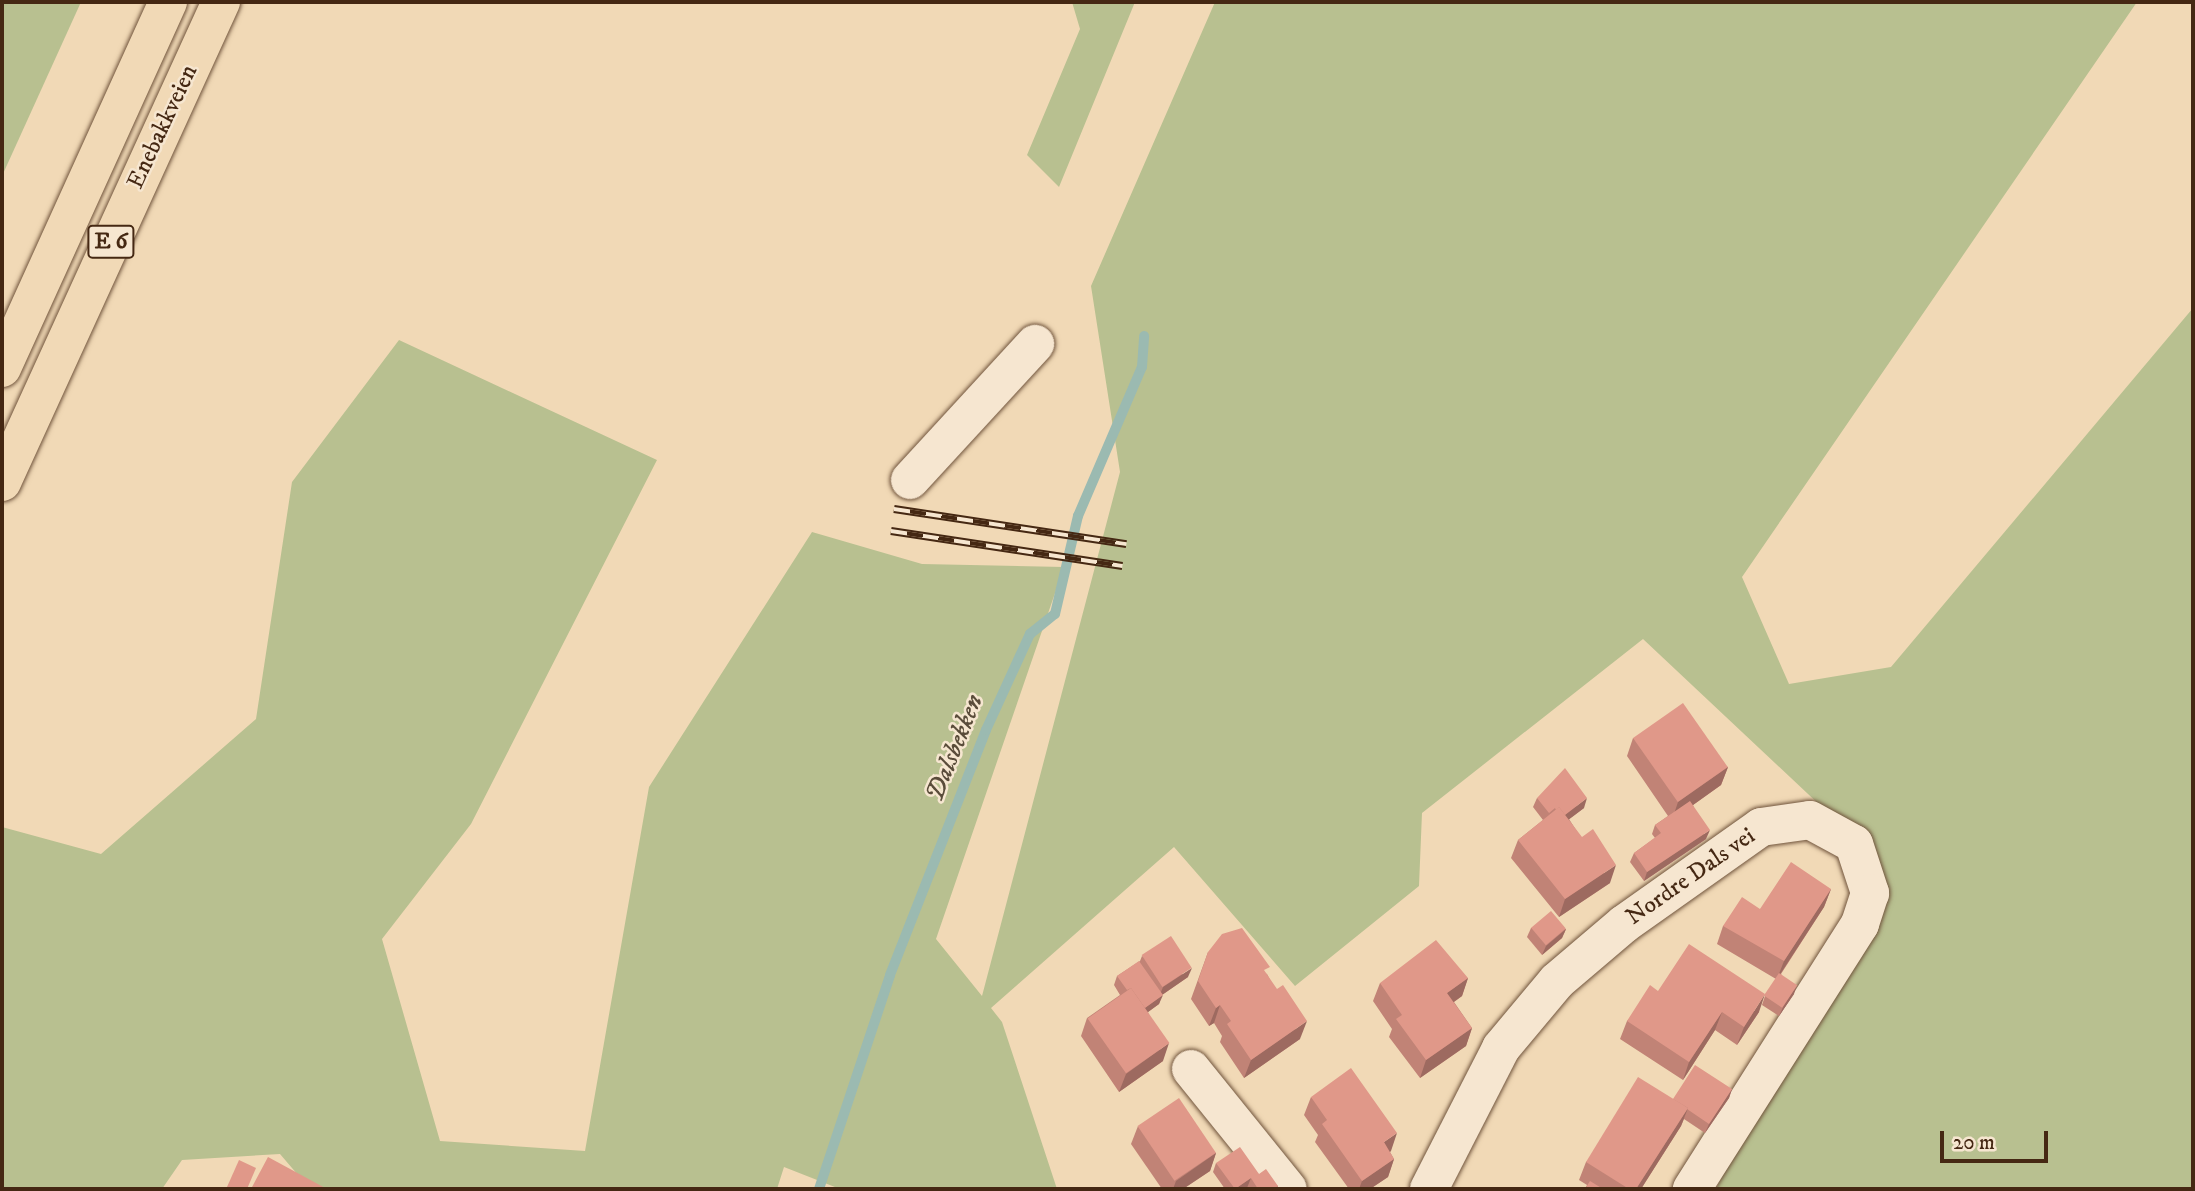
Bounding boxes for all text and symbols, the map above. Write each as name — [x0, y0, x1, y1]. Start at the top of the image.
street label: Enebakkveien — [122, 60, 204, 194]
road number: E 6 — [86, 222, 136, 262]
water label: Dalsbekken — [919, 690, 991, 806]
street label: Nordre Dals vei — [1621, 822, 1761, 932]
scale bar — [1943, 1118, 2052, 1162]
text: 20 m — [1953, 1130, 1995, 1156]

